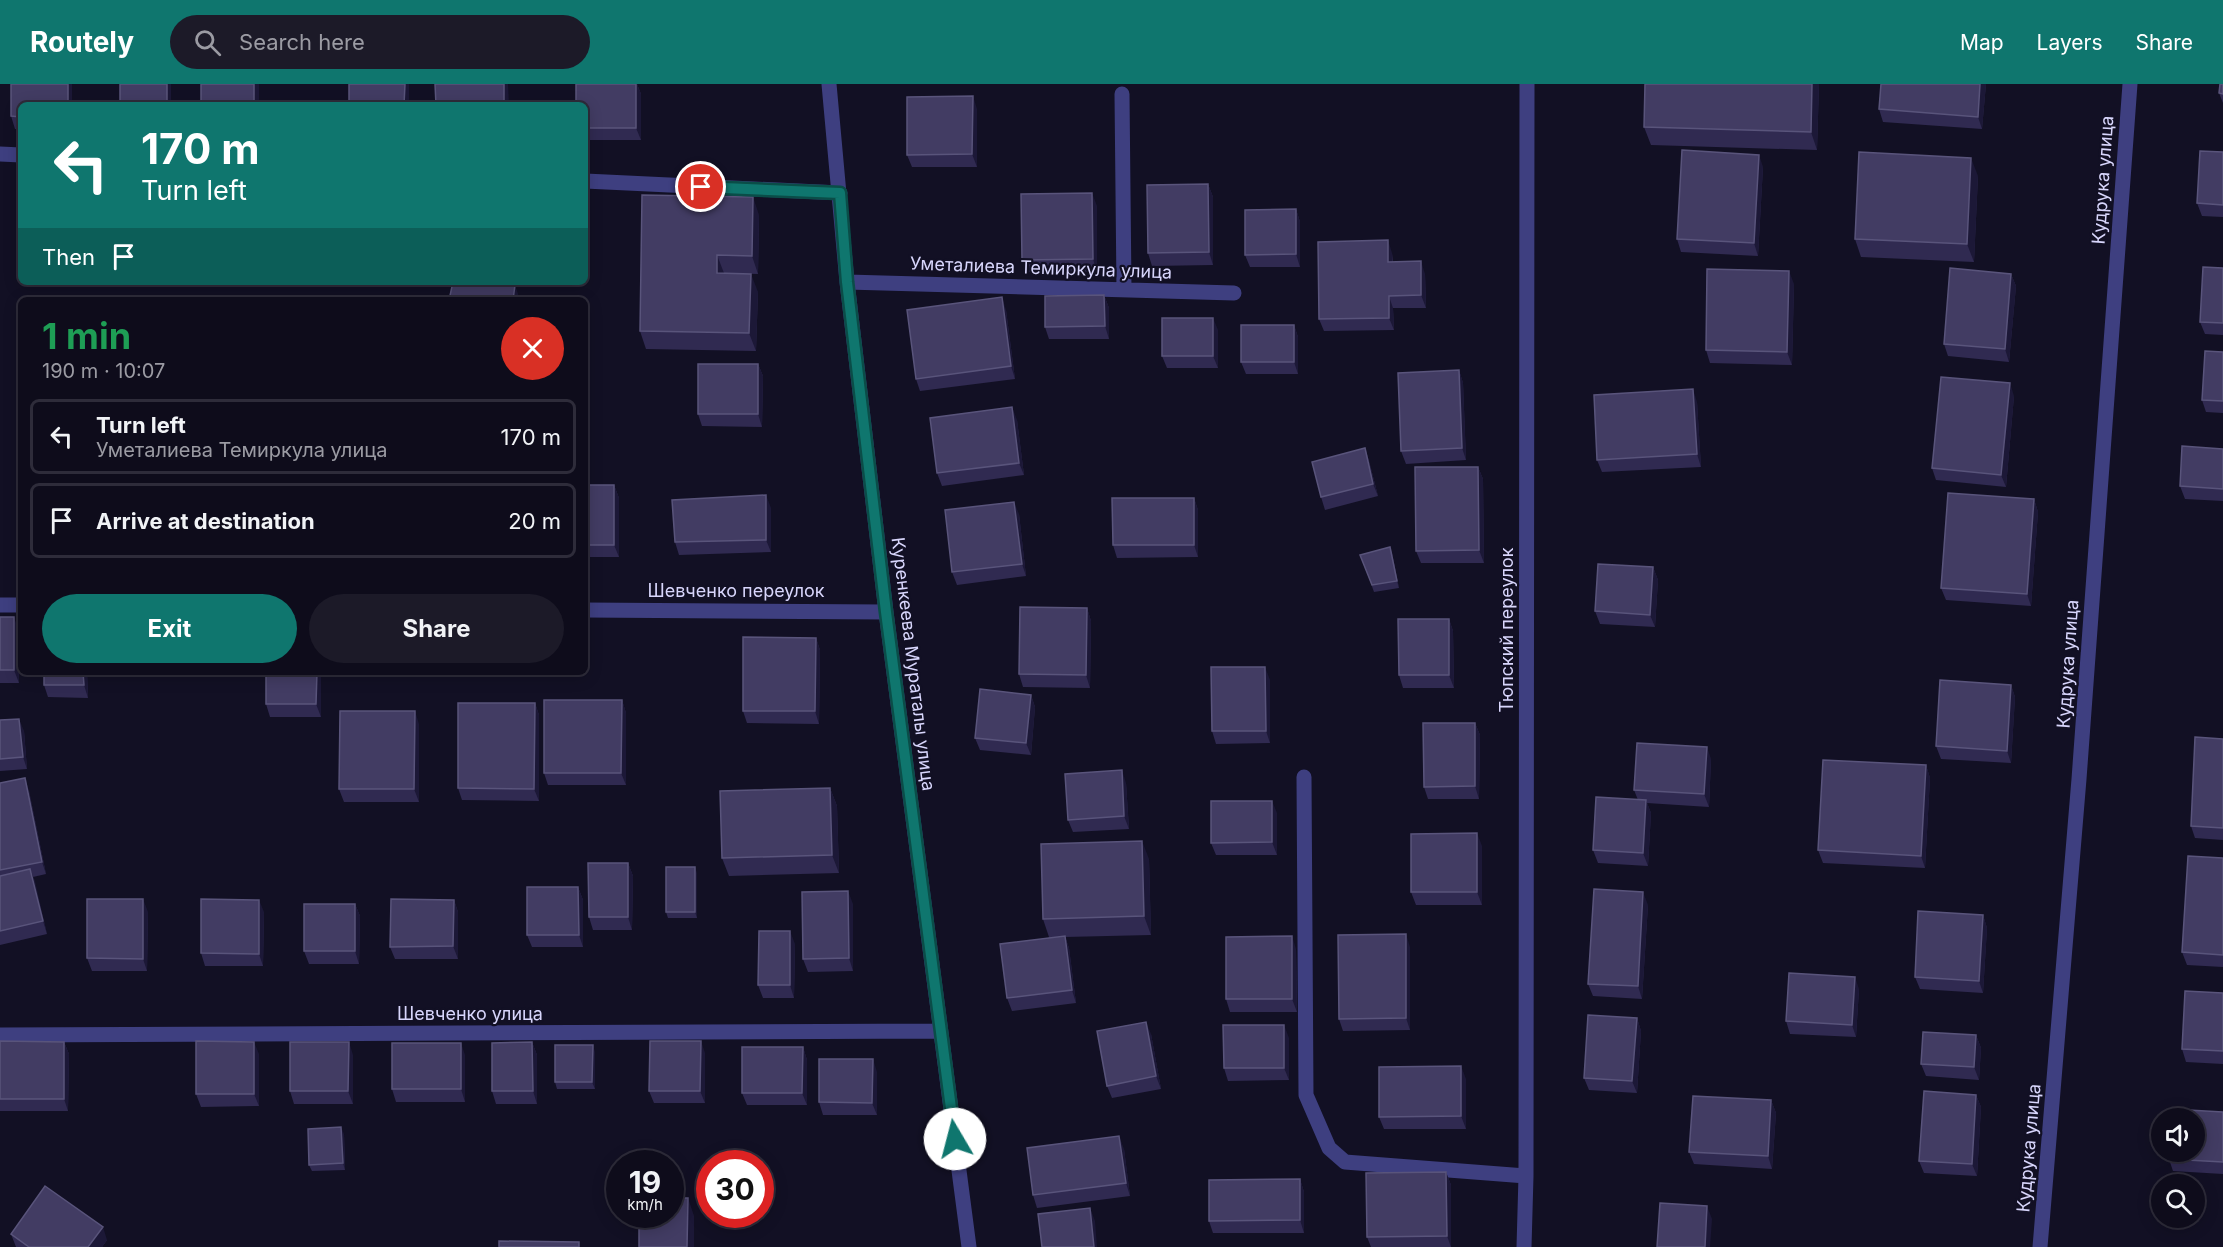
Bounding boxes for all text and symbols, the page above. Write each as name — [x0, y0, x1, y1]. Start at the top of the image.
search box — [170, 15, 590, 69]
text: Routely — [30, 25, 134, 59]
icon: search — [191, 26, 224, 59]
text: Search here — [239, 29, 365, 55]
text: Map — [1960, 30, 2004, 55]
text: Layers — [2037, 30, 2103, 55]
text: Share — [2136, 30, 2193, 55]
street label: Кудрука улица — [2088, 115, 2117, 245]
text: 170 m — [141, 123, 259, 174]
icon: left — [42, 126, 120, 204]
pin — [675, 161, 726, 212]
icon: arrive — [684, 170, 717, 203]
text: Turn left — [141, 174, 247, 207]
icon: arrive — [107, 240, 140, 273]
text: Then — [42, 244, 95, 270]
street label: Уметалиева Темиркула улица — [910, 252, 1172, 283]
text: 1 min — [42, 314, 131, 358]
button: close — [501, 317, 564, 380]
text: 190 m · 10:07 — [42, 359, 165, 383]
text: Turn left — [96, 412, 186, 438]
icon: left — [45, 420, 78, 453]
text: 170 m — [501, 424, 561, 450]
text: Уметалиева Темиркула улица — [96, 438, 387, 462]
icon: arrive — [45, 504, 78, 537]
text: Arrive at destination — [96, 508, 315, 534]
text: 20 m — [508, 508, 561, 534]
street label: Куренкеева Мураталы улица — [888, 536, 939, 792]
street label: Тюпский переулок — [1496, 547, 1517, 713]
street label: Шевченко переулок — [647, 580, 825, 601]
button: Exit — [42, 594, 297, 663]
button: Share — [309, 594, 564, 663]
street label: Кудрука улица — [2053, 599, 2082, 729]
street label: Шевченко улица — [397, 1003, 543, 1024]
street label: Кудрука улица — [2012, 1083, 2045, 1213]
position arrow — [923, 1107, 987, 1171]
map controls — [2151, 1108, 2205, 1228]
button: sound — [2151, 1108, 2205, 1162]
speed limit sign: 30 — [696, 1150, 774, 1228]
text: 19 — [629, 1164, 661, 1200]
button: search — [2151, 1174, 2205, 1228]
text: km/h — [627, 1195, 663, 1214]

